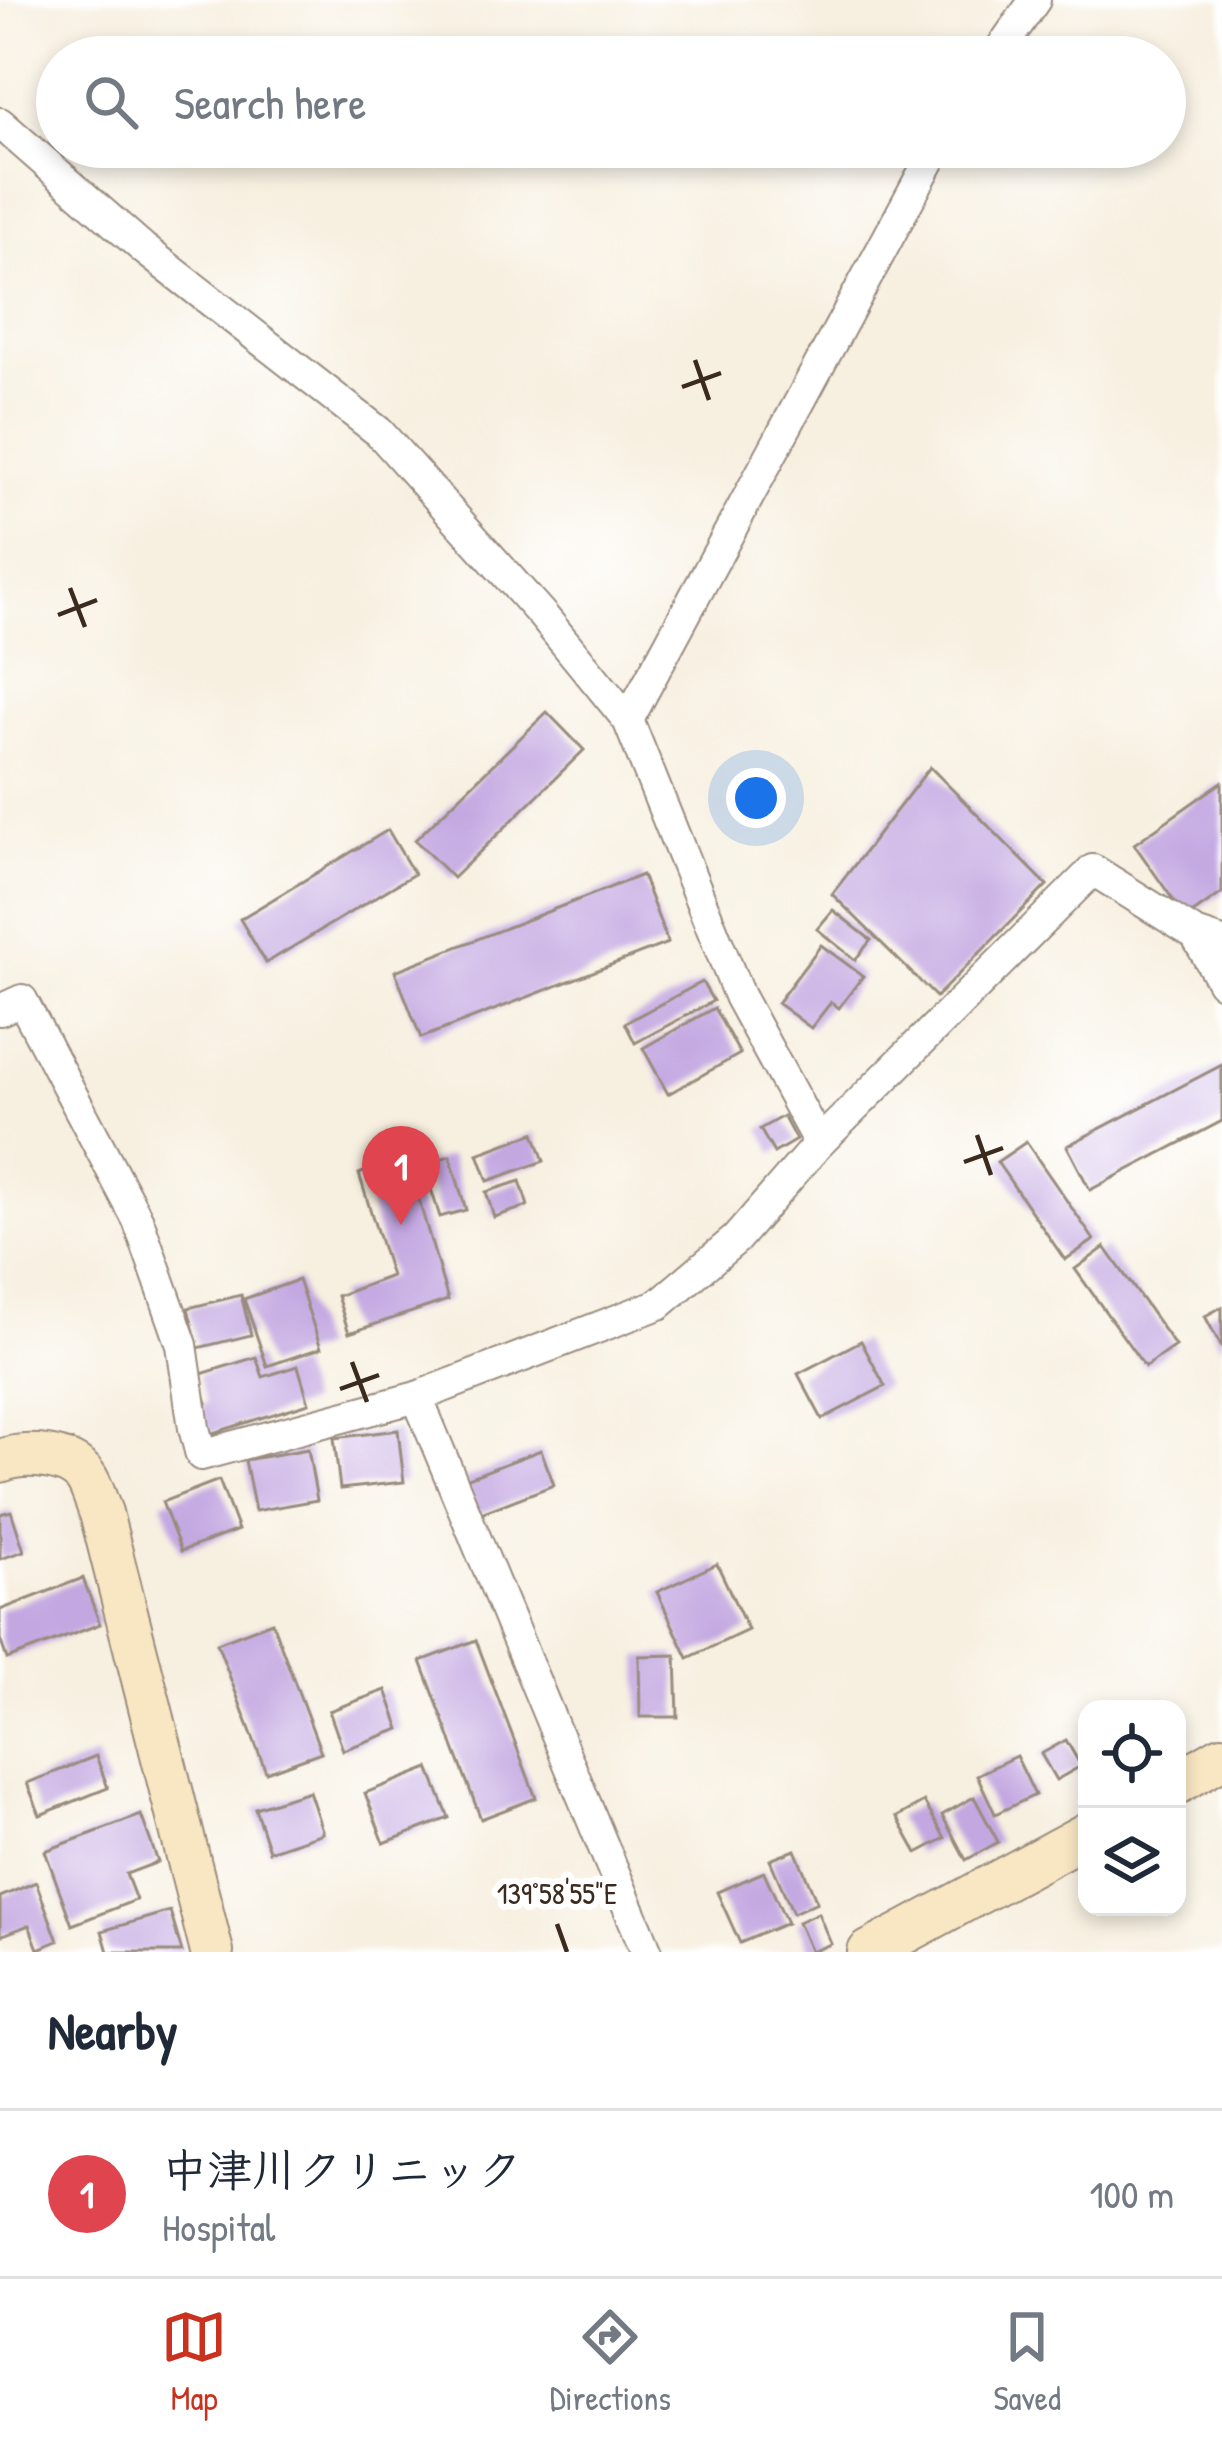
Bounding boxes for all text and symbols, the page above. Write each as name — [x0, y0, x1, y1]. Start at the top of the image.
search box — [36, 36, 1186, 168]
icon: search — [78, 69, 144, 135]
text: Search here — [174, 72, 366, 133]
your location — [726, 768, 786, 828]
pin: 1 — [362, 1126, 440, 1225]
map controls — [1078, 1700, 1186, 1916]
button: locate — [1078, 1700, 1186, 1808]
button: layers — [1078, 1808, 1186, 1916]
text: 139°58'55"E — [497, 1873, 617, 1913]
text: Nearby — [48, 1996, 178, 2065]
text: 中津川クリニック — [162, 2139, 522, 2200]
text: 1 — [80, 2167, 94, 2220]
text: 100 m — [1089, 2167, 1174, 2220]
text: Hospital — [162, 2200, 276, 2253]
tab: Map — [161, 2304, 227, 2420]
tab: Directions — [550, 2304, 671, 2420]
tab: Saved — [993, 2304, 1061, 2420]

